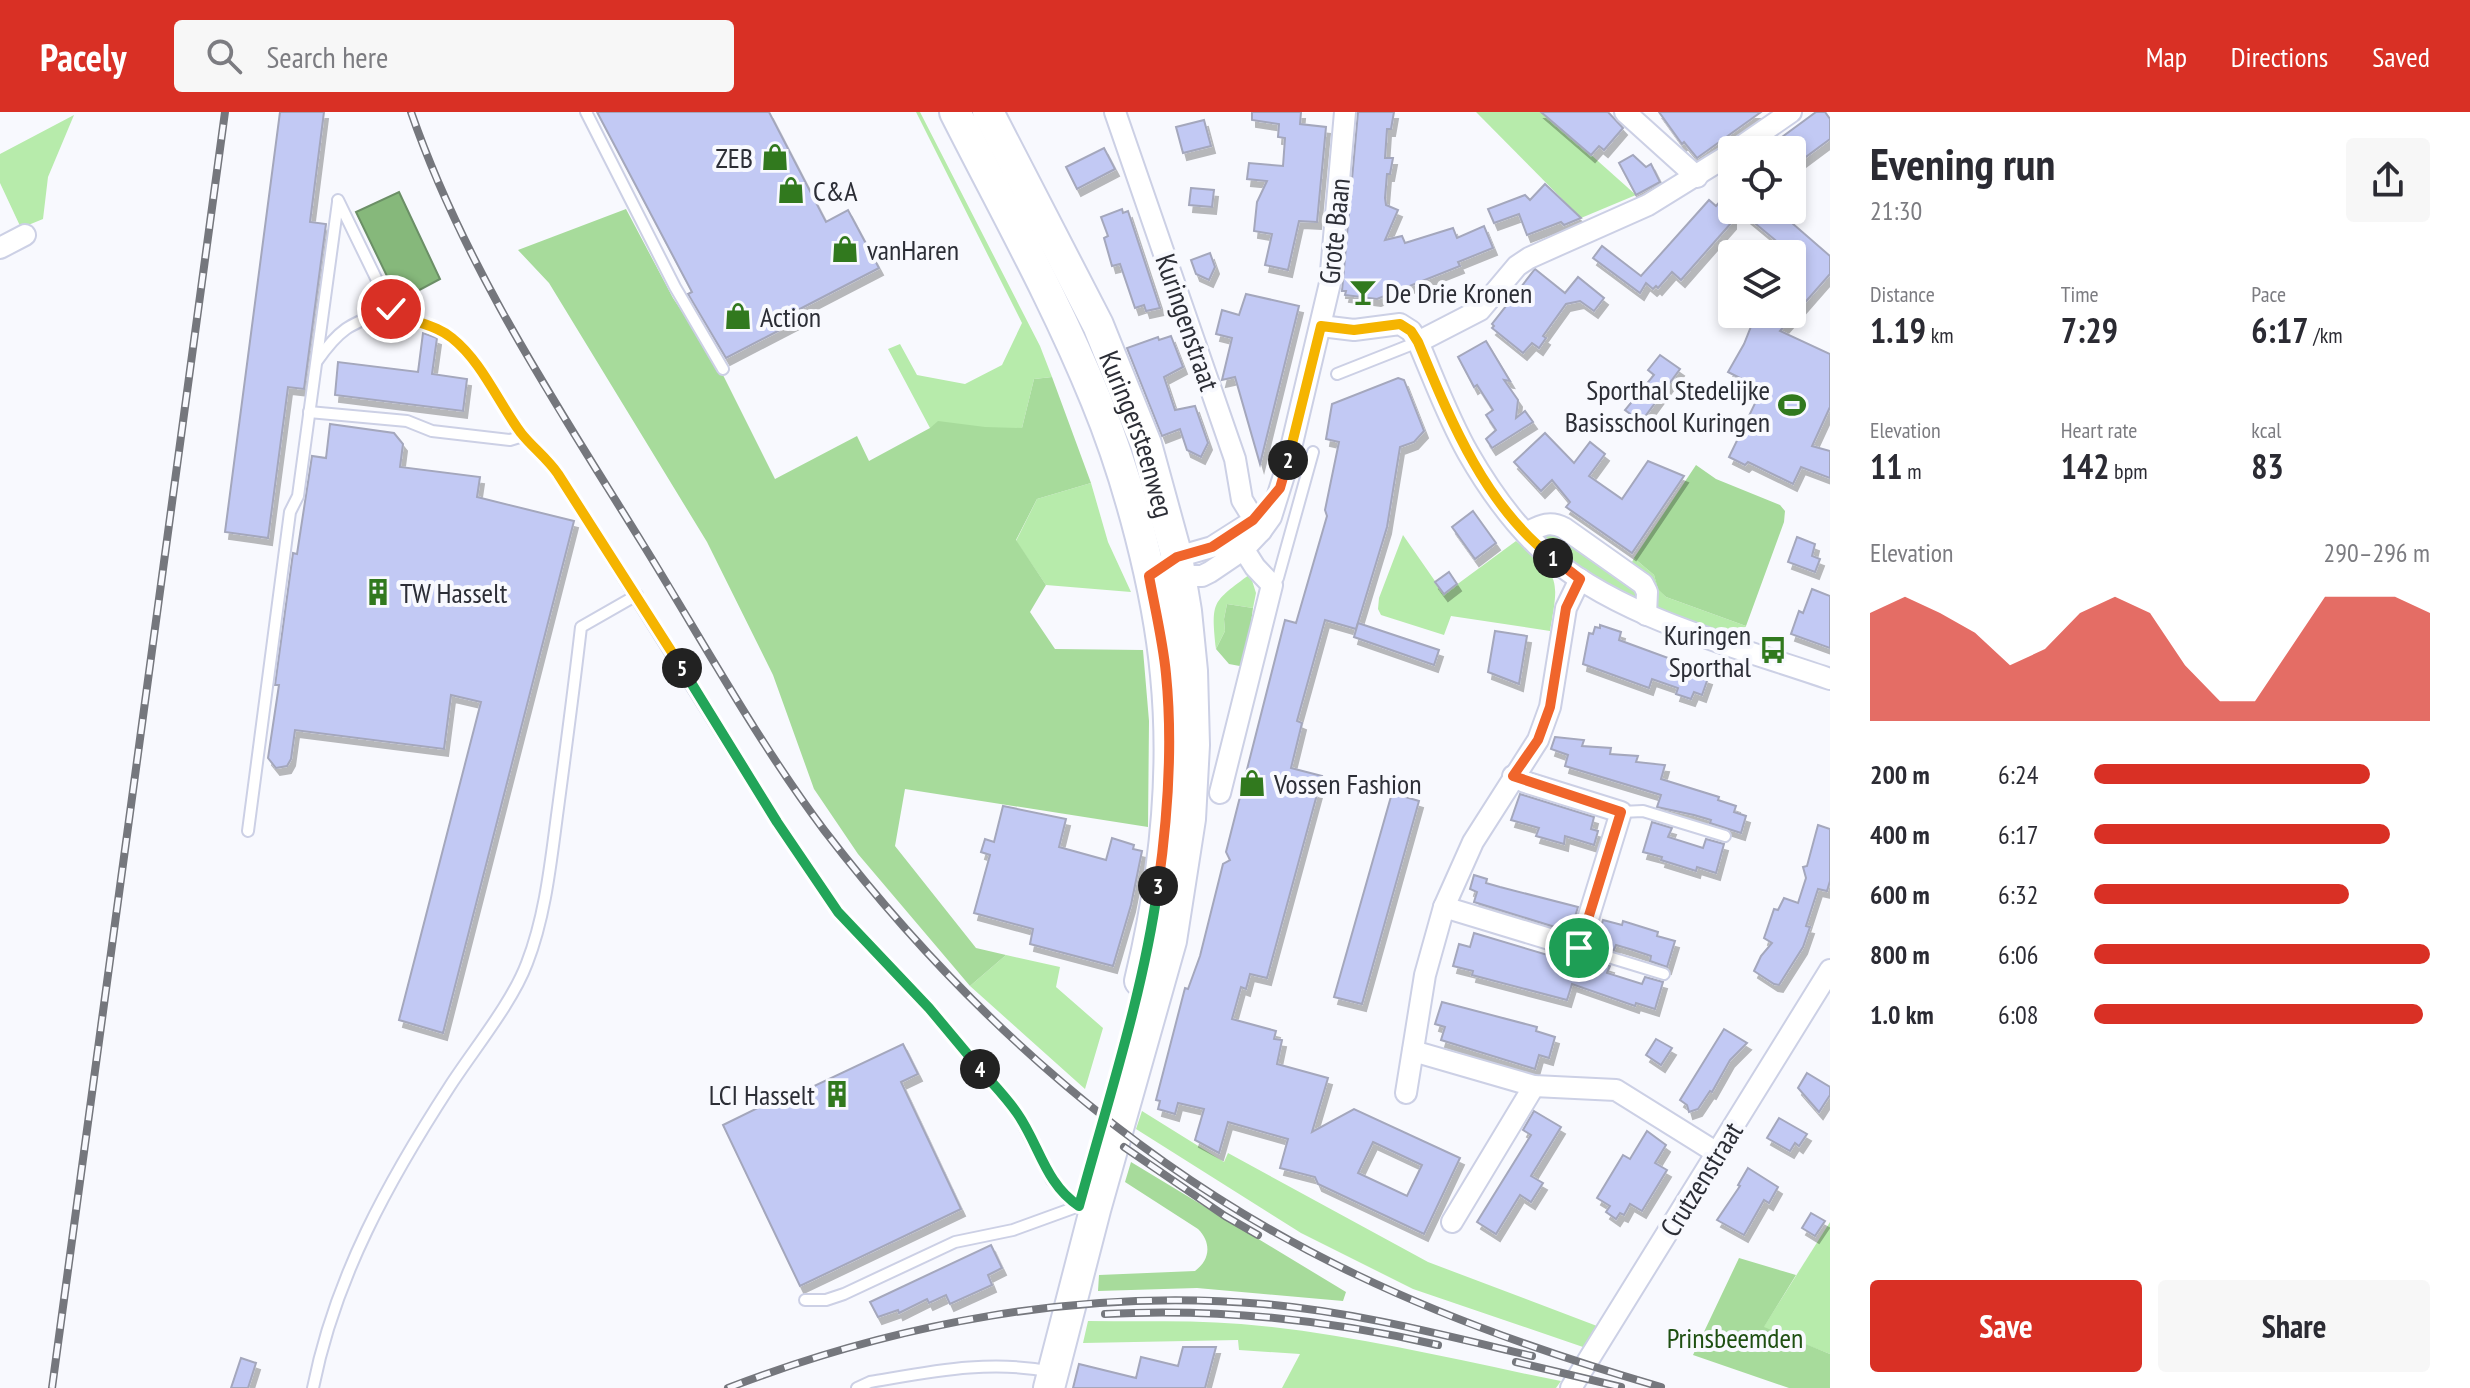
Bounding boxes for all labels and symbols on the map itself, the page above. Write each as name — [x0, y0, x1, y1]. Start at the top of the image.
place label: ZEB — [716, 139, 753, 176]
shop icon: ZEB — [760, 142, 790, 172]
place label: C&A — [813, 172, 858, 209]
shop icon: C&A — [776, 175, 806, 205]
street label: Grote Baan — [1310, 176, 1358, 286]
place label: vanHaren — [867, 231, 959, 268]
shop icon: vanHaren — [830, 234, 860, 264]
street label: Kuringenstraat — [1147, 249, 1229, 396]
place label: De Drie Kronen — [1385, 274, 1532, 311]
pin — [357, 275, 425, 343]
bar icon: De Drie Kronen — [1348, 277, 1378, 307]
place label: Action — [760, 298, 821, 335]
shop icon: Action — [723, 301, 753, 331]
street label: Kuringersteenweg — [1092, 345, 1184, 522]
place label: Sporthal Stedelijke Basisschool Kuringen — [1565, 371, 1770, 440]
sports icon: Sporthal Stedelijke Basisschool Kuringen — [1777, 390, 1807, 420]
pin: 2 — [1268, 440, 1308, 480]
pin: 1 — [1533, 538, 1573, 578]
place label: TW Hasselt — [400, 574, 508, 611]
building icon: TW Hasselt — [363, 577, 393, 607]
place label: Kuringen Sporthal — [1664, 616, 1751, 685]
bus stop icon: Kuringen Sporthal — [1758, 635, 1788, 665]
pin: 5 — [662, 648, 702, 688]
place label: Vossen Fashion — [1273, 765, 1421, 802]
shop icon: Vossen Fashion — [1237, 768, 1267, 798]
pin: 3 — [1138, 866, 1178, 906]
pin — [1545, 914, 1613, 982]
pin: 4 — [960, 1049, 1000, 1089]
place label: LCI Hasselt — [709, 1076, 815, 1113]
building icon: LCI Hasselt — [822, 1079, 852, 1109]
street label: Crutzenstraat — [1651, 1114, 1751, 1243]
park label: Prinsbeemden — [1667, 1319, 1803, 1356]

